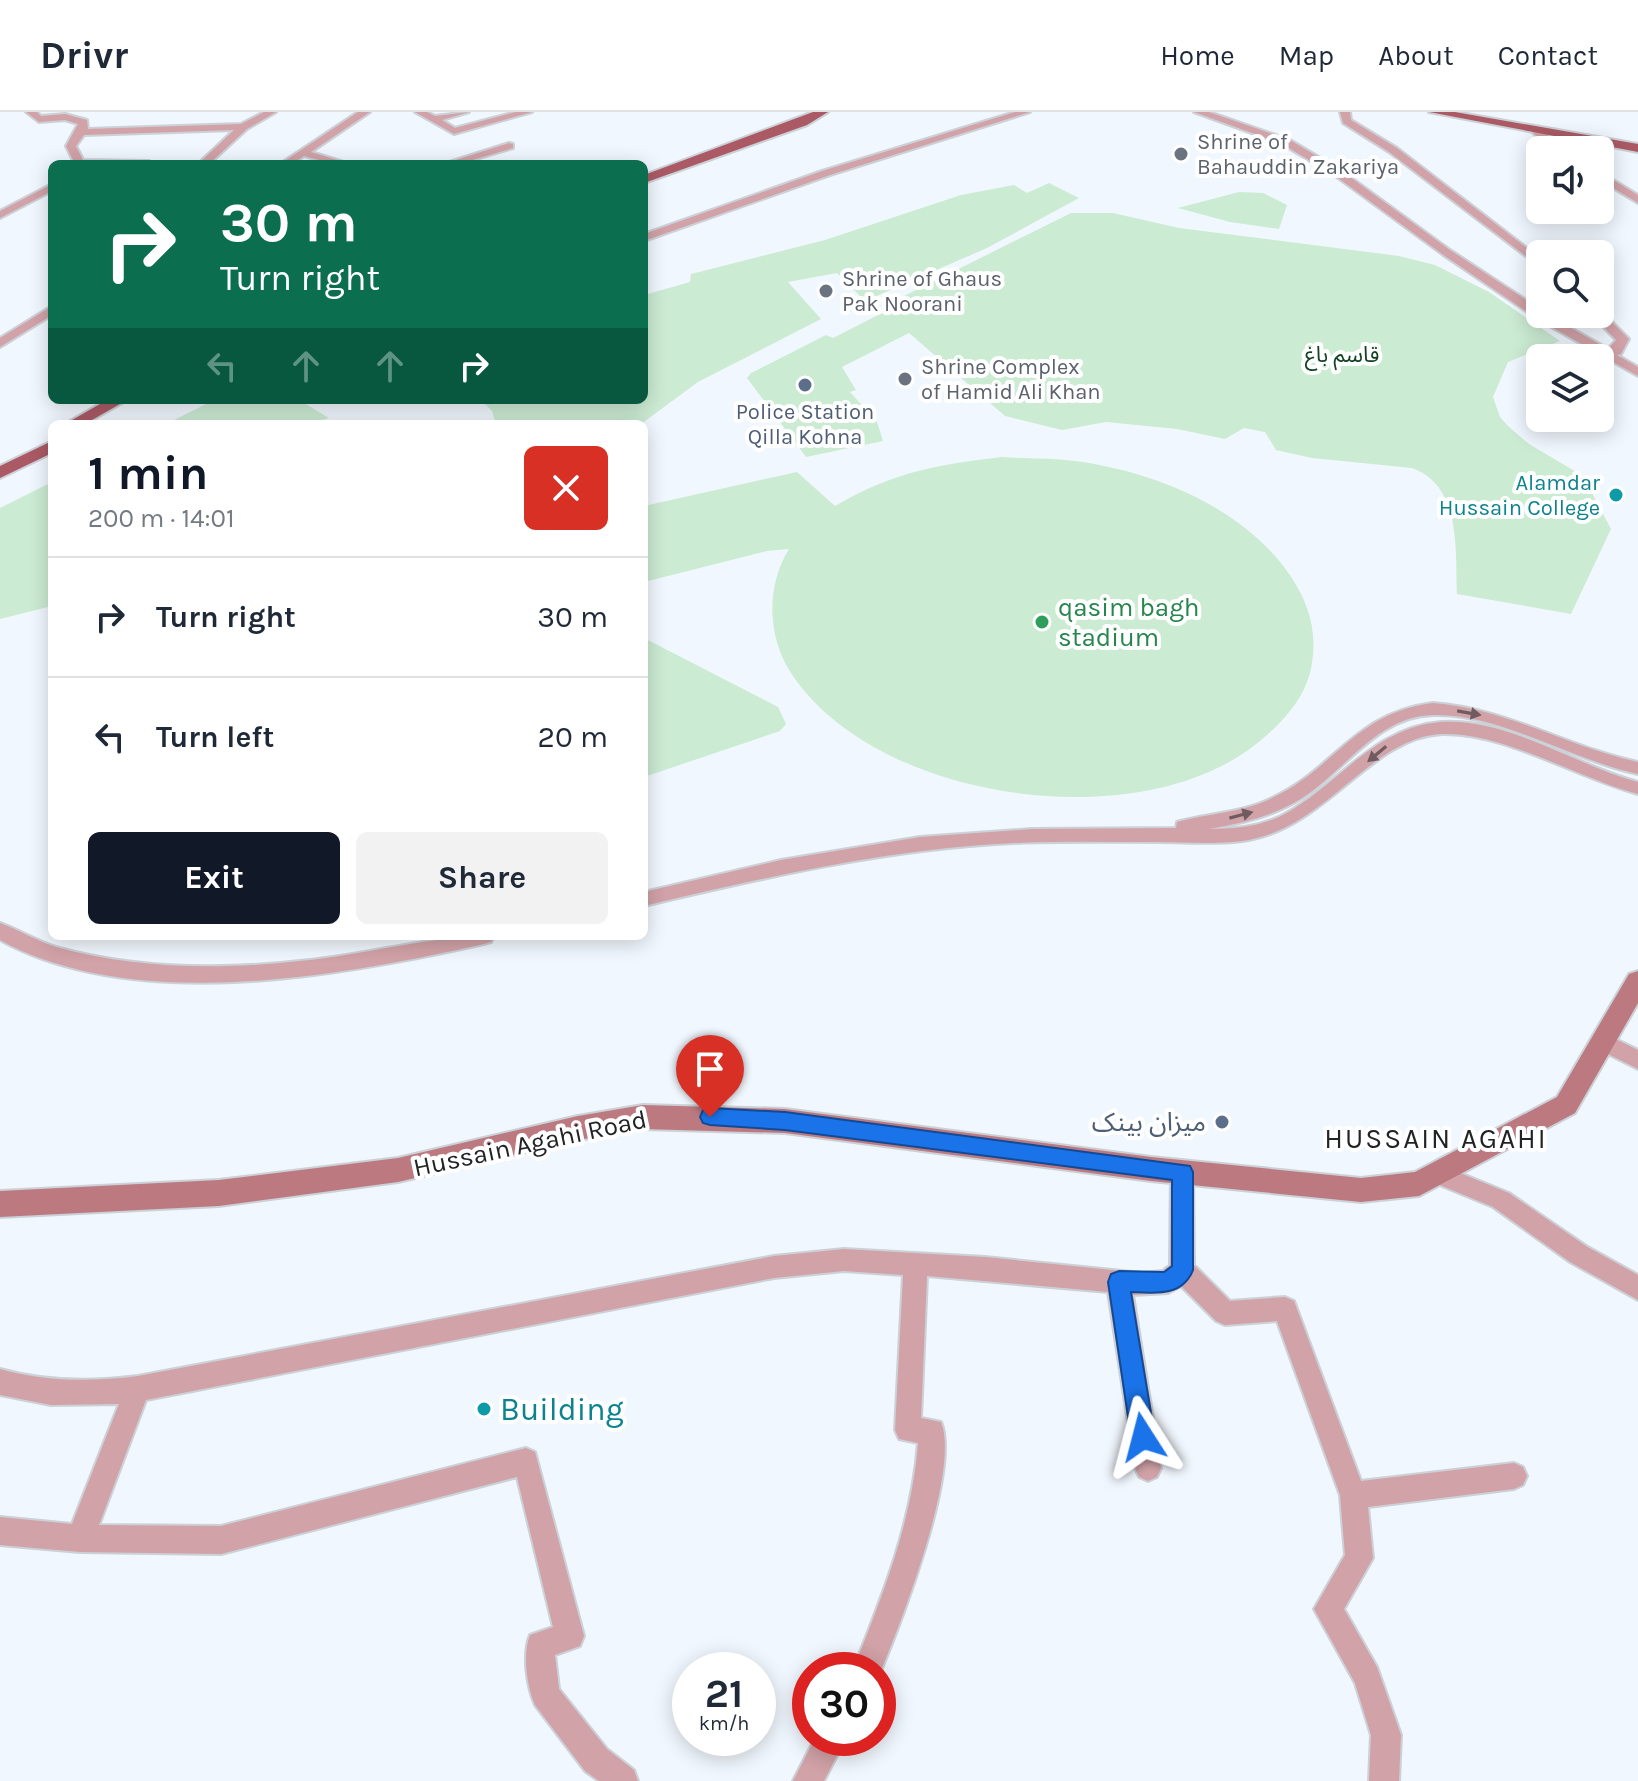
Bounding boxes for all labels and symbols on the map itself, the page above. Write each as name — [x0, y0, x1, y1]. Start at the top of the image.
place label: Shrine of Bahauddin Zakariya — [1197, 129, 1399, 180]
marker: Shrine of Bahauddin Zakariya — [1172, 145, 1190, 163]
place label: Shrine of Ghaus Pak Noorani — [842, 266, 1002, 317]
marker: Shrine of Ghaus Pak Noorani — [817, 282, 835, 300]
park label: قاسم باغ — [1305, 342, 1379, 371]
place label: Shrine Complex of Hamid Ali Khan — [921, 354, 1101, 405]
marker: Shrine Complex of Hamid Ali Khan — [896, 370, 914, 388]
marker: Police Station Qilla Kohna — [796, 376, 814, 394]
place label: Police Station Qilla Kohna — [736, 399, 874, 450]
place label: Alamdar Hussain College — [1439, 470, 1600, 521]
marker: Alamdar Hussain College — [1607, 486, 1625, 504]
place label: qasim bagh stadium — [1058, 592, 1200, 653]
marker: qasim bagh stadium — [1033, 613, 1051, 631]
one-way arrow — [1457, 707, 1482, 719]
one-way arrow — [1367, 745, 1387, 762]
one-way arrow — [1228, 809, 1253, 821]
pin — [676, 1035, 744, 1117]
street label: Hussain Agahi Road — [411, 1104, 650, 1183]
place label: میزان بینک — [1092, 1107, 1206, 1138]
marker: میزان بینک — [1213, 1113, 1231, 1131]
district label: HUSSAIN AGAHI — [1324, 1122, 1548, 1155]
place label: Building — [500, 1391, 624, 1428]
position arrow — [1101, 1395, 1185, 1479]
marker: Building — [475, 1400, 493, 1418]
speed limit sign: 30 — [792, 1652, 896, 1756]

